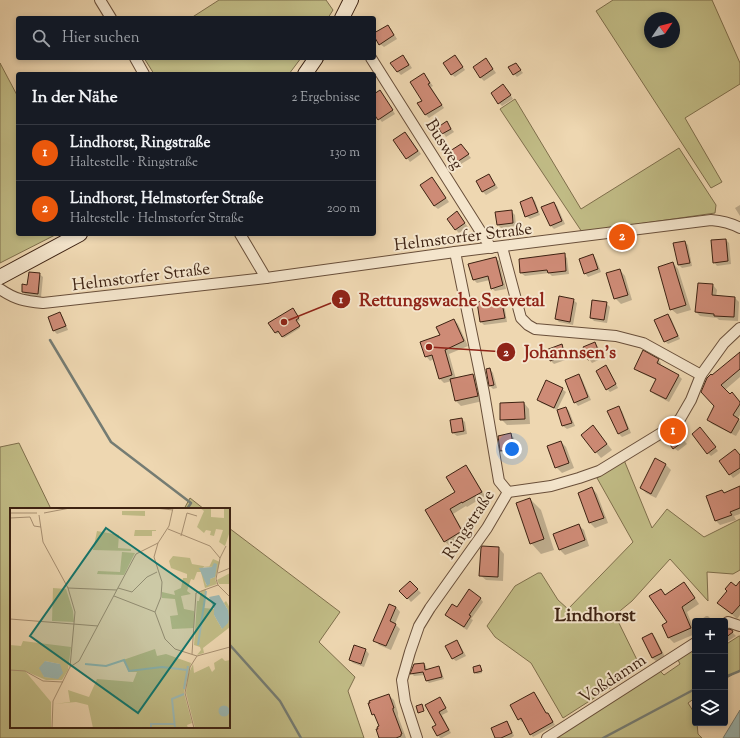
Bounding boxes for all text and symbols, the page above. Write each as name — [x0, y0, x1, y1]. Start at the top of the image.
north arrow — [644, 12, 680, 48]
search box — [16, 16, 376, 60]
icon: search — [30, 27, 52, 49]
text: Hier suchen — [62, 28, 140, 49]
text: In der Nähe — [32, 86, 118, 110]
text: 2 Ergebnisse — [291, 89, 360, 107]
street label: Busweg — [418, 115, 468, 175]
text: Lindhorst, Ringstraße — [70, 133, 210, 154]
text: 1 — [43, 144, 47, 162]
text: 130 m — [330, 144, 360, 162]
text: Haltestelle · Ringstraße — [70, 154, 198, 172]
text: Lindhorst, Helmstorfer Straße — [70, 189, 263, 210]
text: 2 — [42, 200, 48, 218]
text: 200 m — [327, 200, 360, 218]
text: Haltestelle · Helmstorfer Straße — [70, 210, 244, 228]
street label: Helmstorfer Straße — [393, 218, 534, 258]
pin: 2 — [609, 222, 635, 252]
street label: Helmstorfer Straße — [71, 258, 212, 298]
callout: Rettungswache Seevetal — [331, 284, 552, 314]
text: Rettungswache Seevetal — [359, 289, 546, 315]
text: 1 — [338, 291, 344, 309]
callout: Johannsen's — [496, 337, 624, 367]
text: Johannsen's — [522, 341, 616, 367]
text: 2 — [503, 344, 509, 362]
pin: 1 — [660, 416, 686, 446]
your location — [502, 439, 522, 459]
street label: Ringstraße — [438, 485, 501, 565]
inset map — [10, 508, 230, 728]
district label: Lindhorst — [554, 603, 636, 630]
map controls — [692, 618, 728, 726]
button: + — [692, 618, 728, 654]
street label: Voßdamm — [575, 649, 651, 710]
button: − — [692, 654, 728, 690]
button: layers — [692, 690, 728, 726]

